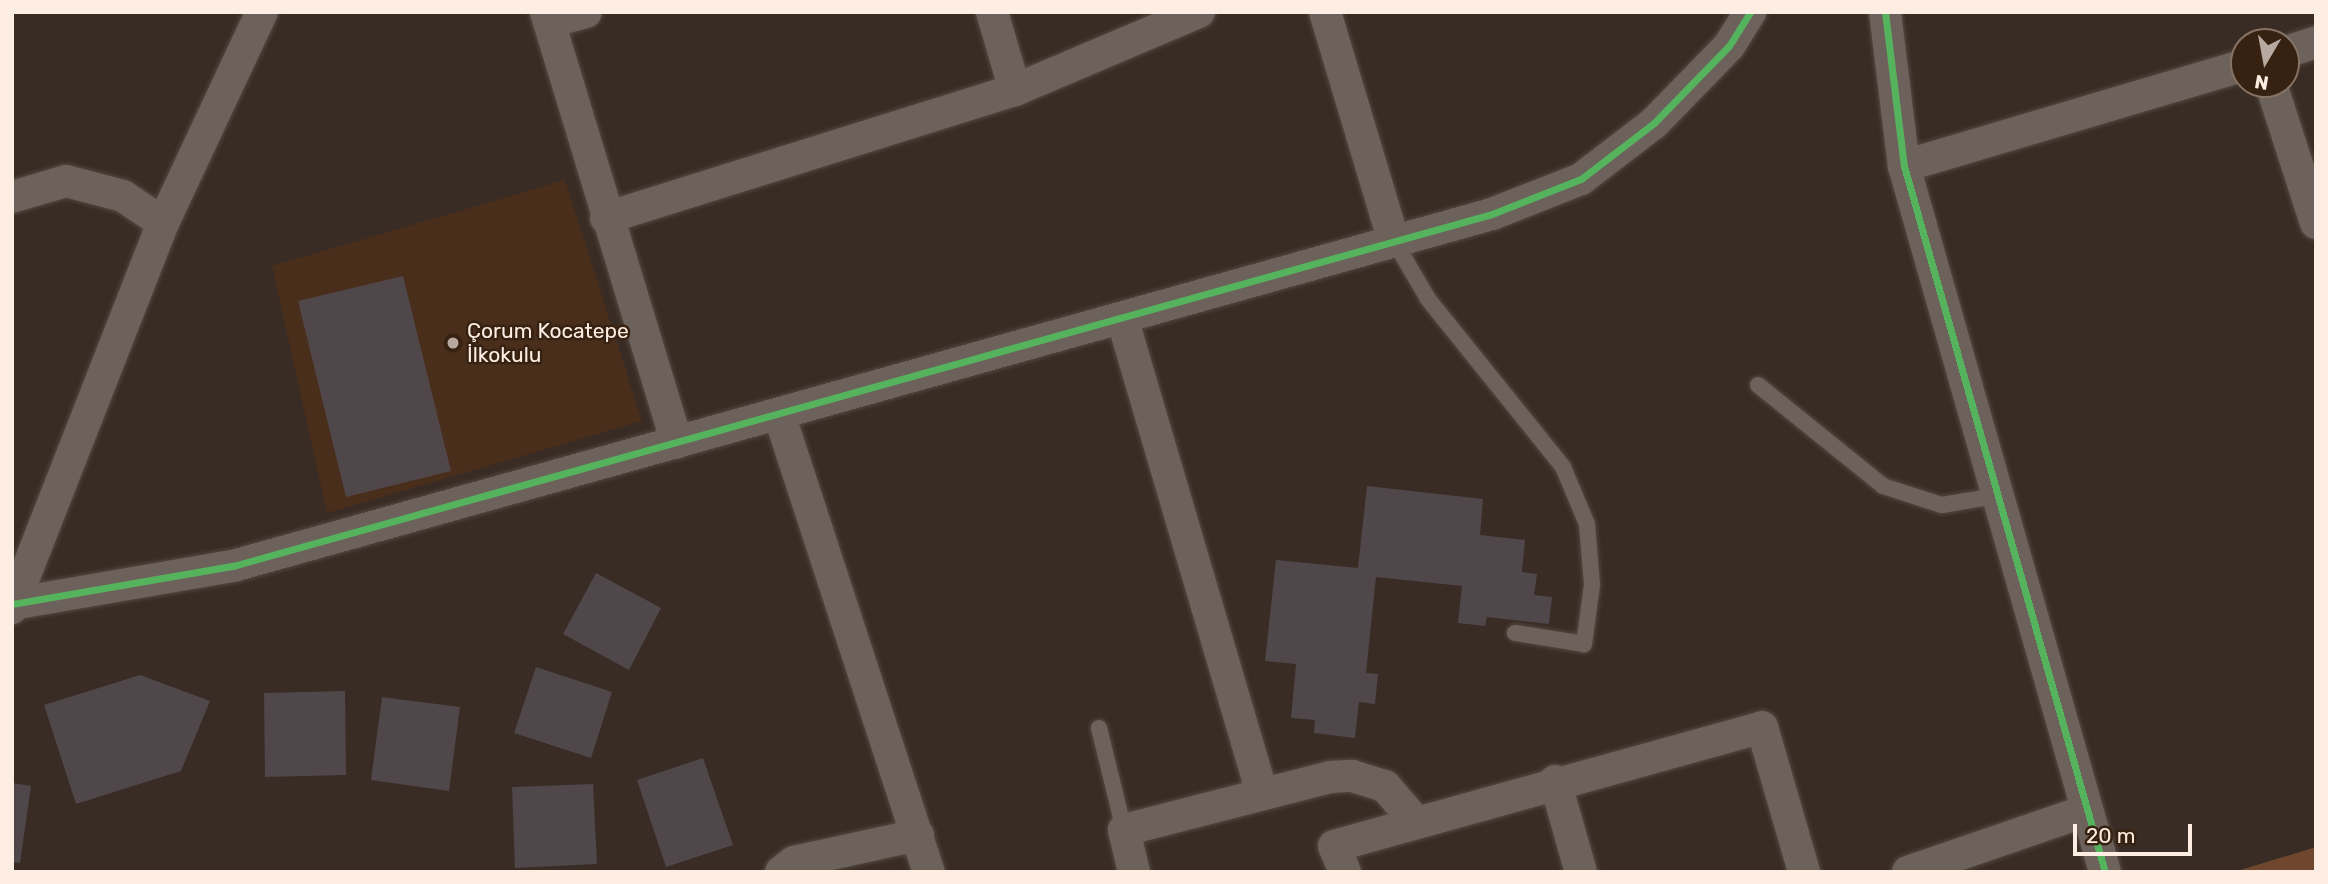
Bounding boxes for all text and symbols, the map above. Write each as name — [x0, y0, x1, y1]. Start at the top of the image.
north arrow — [2230, 28, 2300, 98]
text: N — [2253, 70, 2270, 95]
place label: Çorum Kocatepe İlkokulu — [467, 318, 629, 368]
marker: Çorum Kocatepe İlkokulu — [445, 335, 461, 351]
scale bar — [2076, 810, 2195, 854]
text: 20 m — [2086, 823, 2135, 848]

